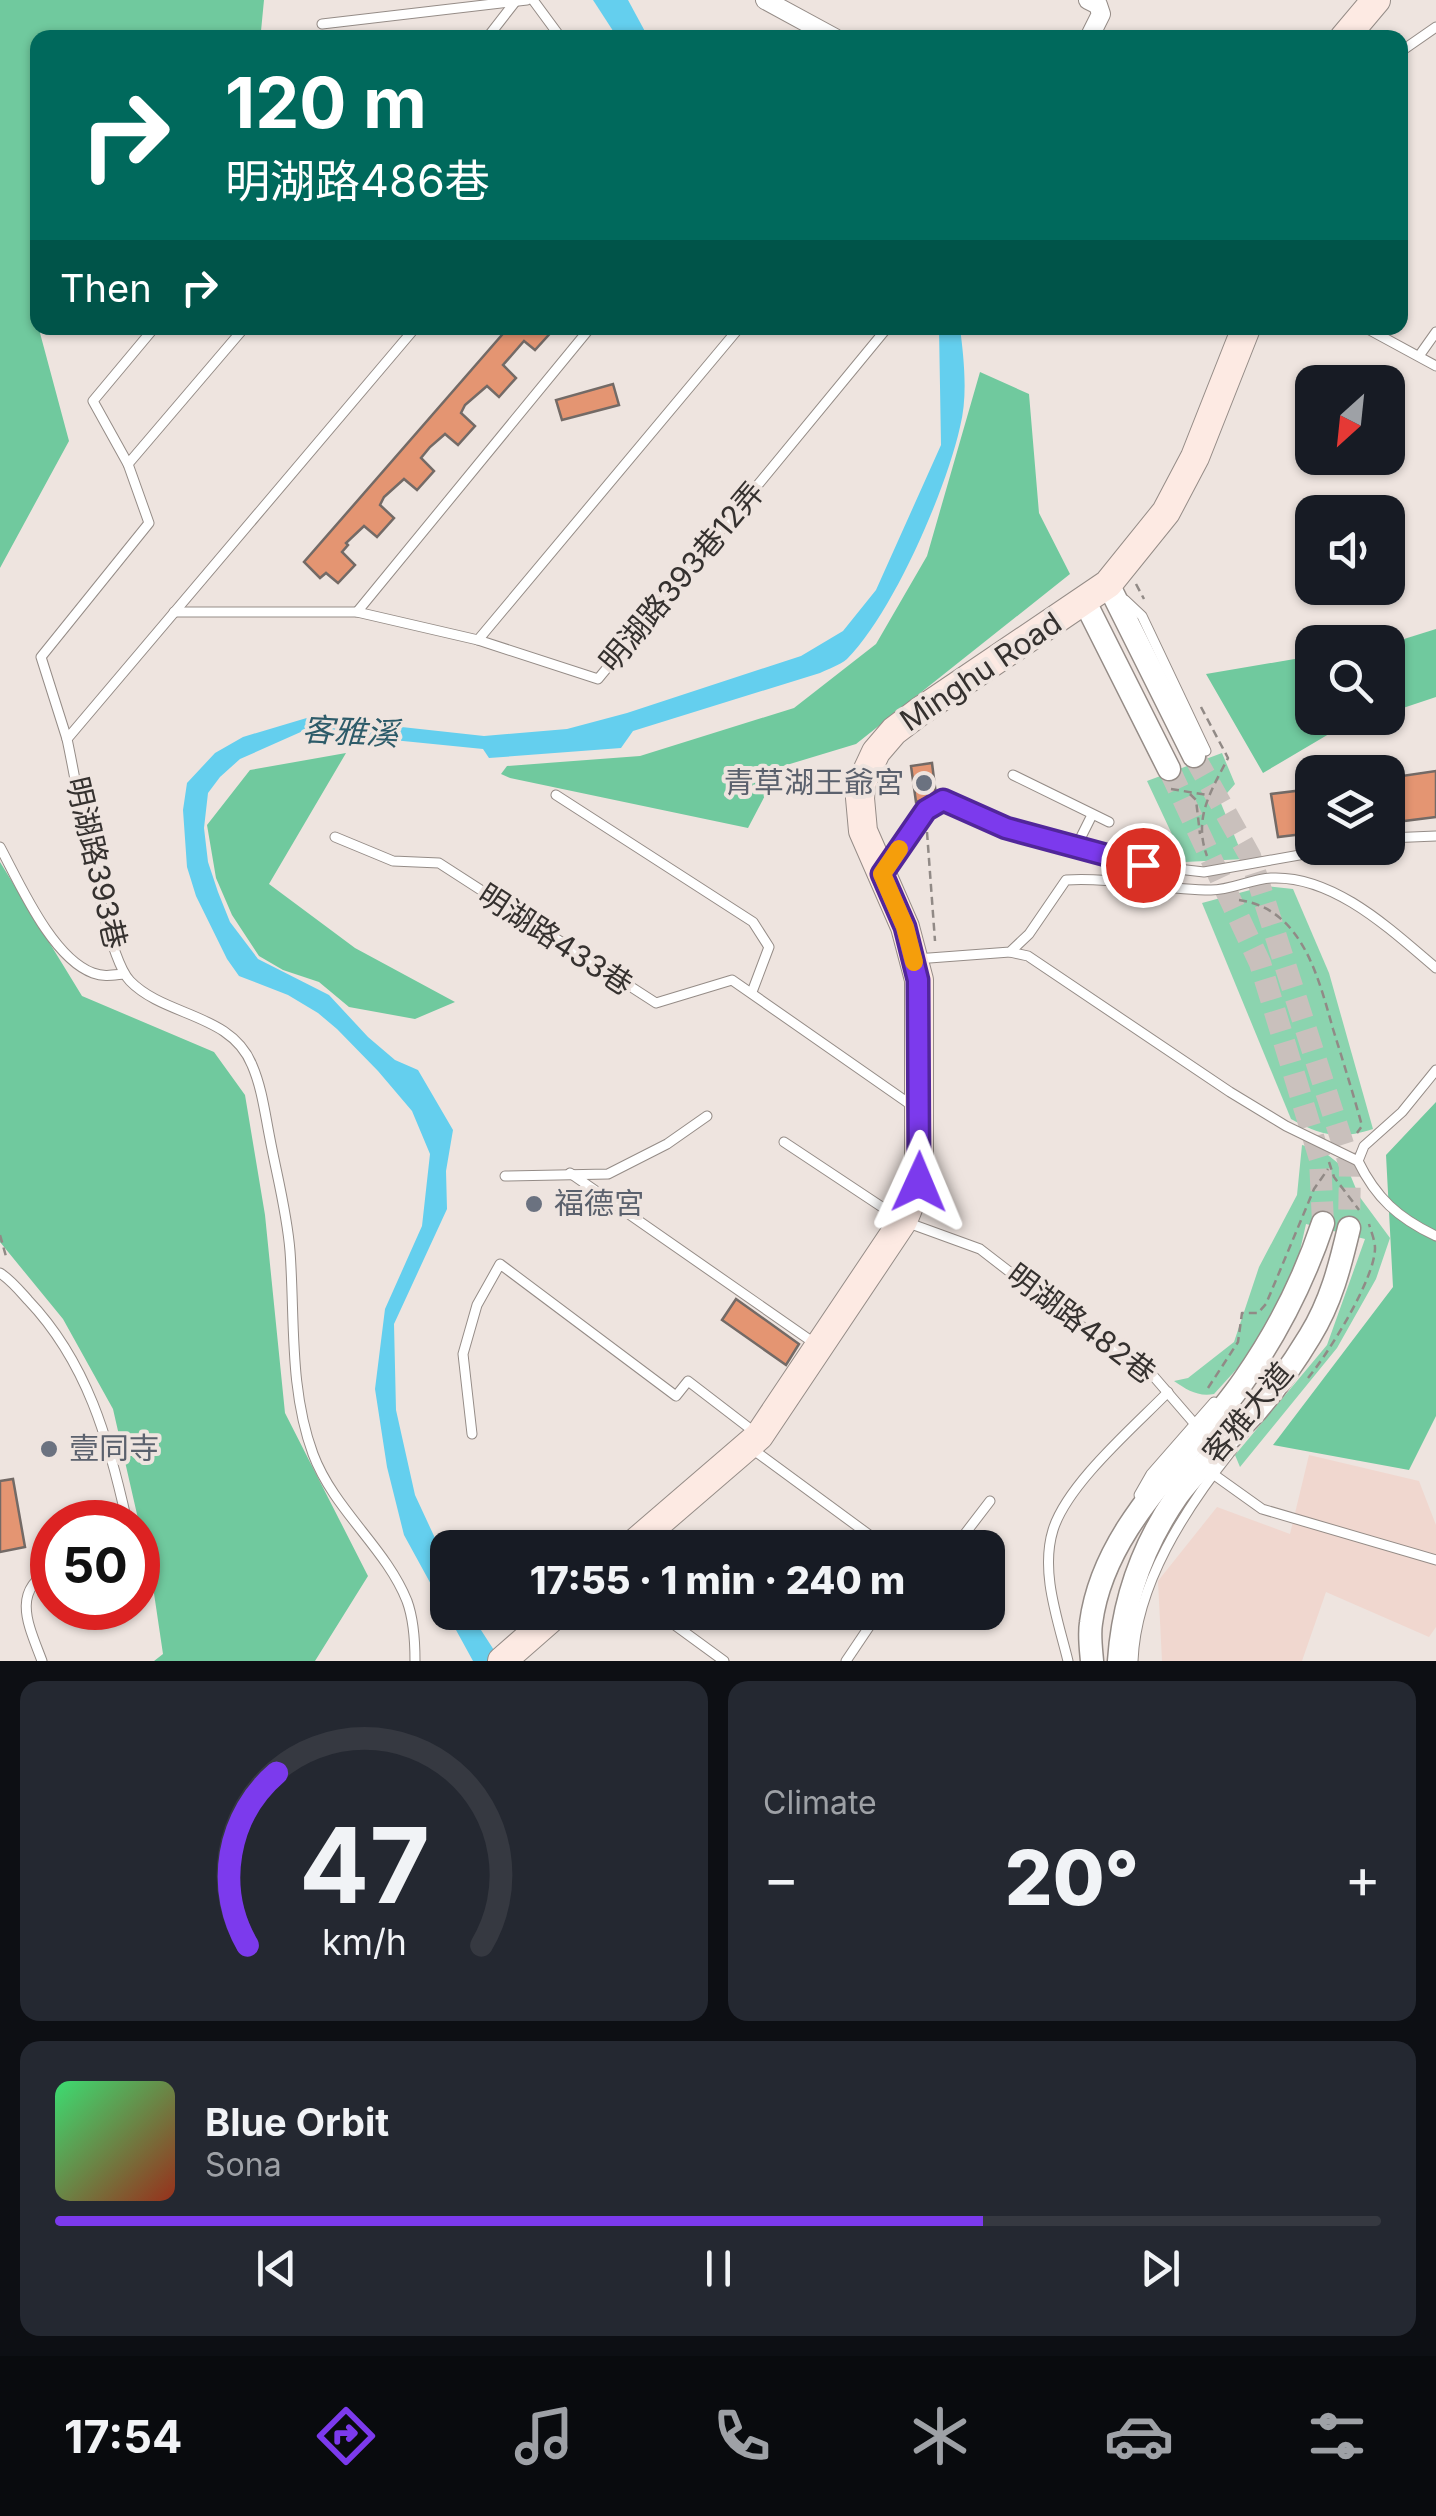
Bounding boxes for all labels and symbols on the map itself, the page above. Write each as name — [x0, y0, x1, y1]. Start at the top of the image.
north arrow — [1295, 365, 1405, 475]
street label: 明湖路393巷12弄 — [592, 474, 771, 678]
street label: Minghu Road — [893, 604, 1068, 738]
water label: 客雅溪 — [301, 710, 403, 754]
place label: 青草湖王爺宮 — [724, 764, 904, 800]
marker: 青草湖王爺宮 — [913, 772, 935, 794]
street label: 明湖路393巷 — [60, 773, 134, 952]
pin — [1101, 823, 1186, 908]
street label: 明湖路433巷 — [472, 876, 639, 1002]
position arrow — [867, 1130, 971, 1234]
place label: 福德宮 — [554, 1185, 644, 1221]
marker: 福德宮 — [523, 1193, 545, 1215]
street label: 明湖路482巷 — [1000, 1256, 1163, 1391]
street label: 客雅大道 — [1195, 1355, 1300, 1470]
place label: 壹同寺 — [69, 1430, 159, 1466]
marker: 壹同寺 — [38, 1438, 60, 1460]
speed limit sign: 50 — [30, 1500, 160, 1630]

